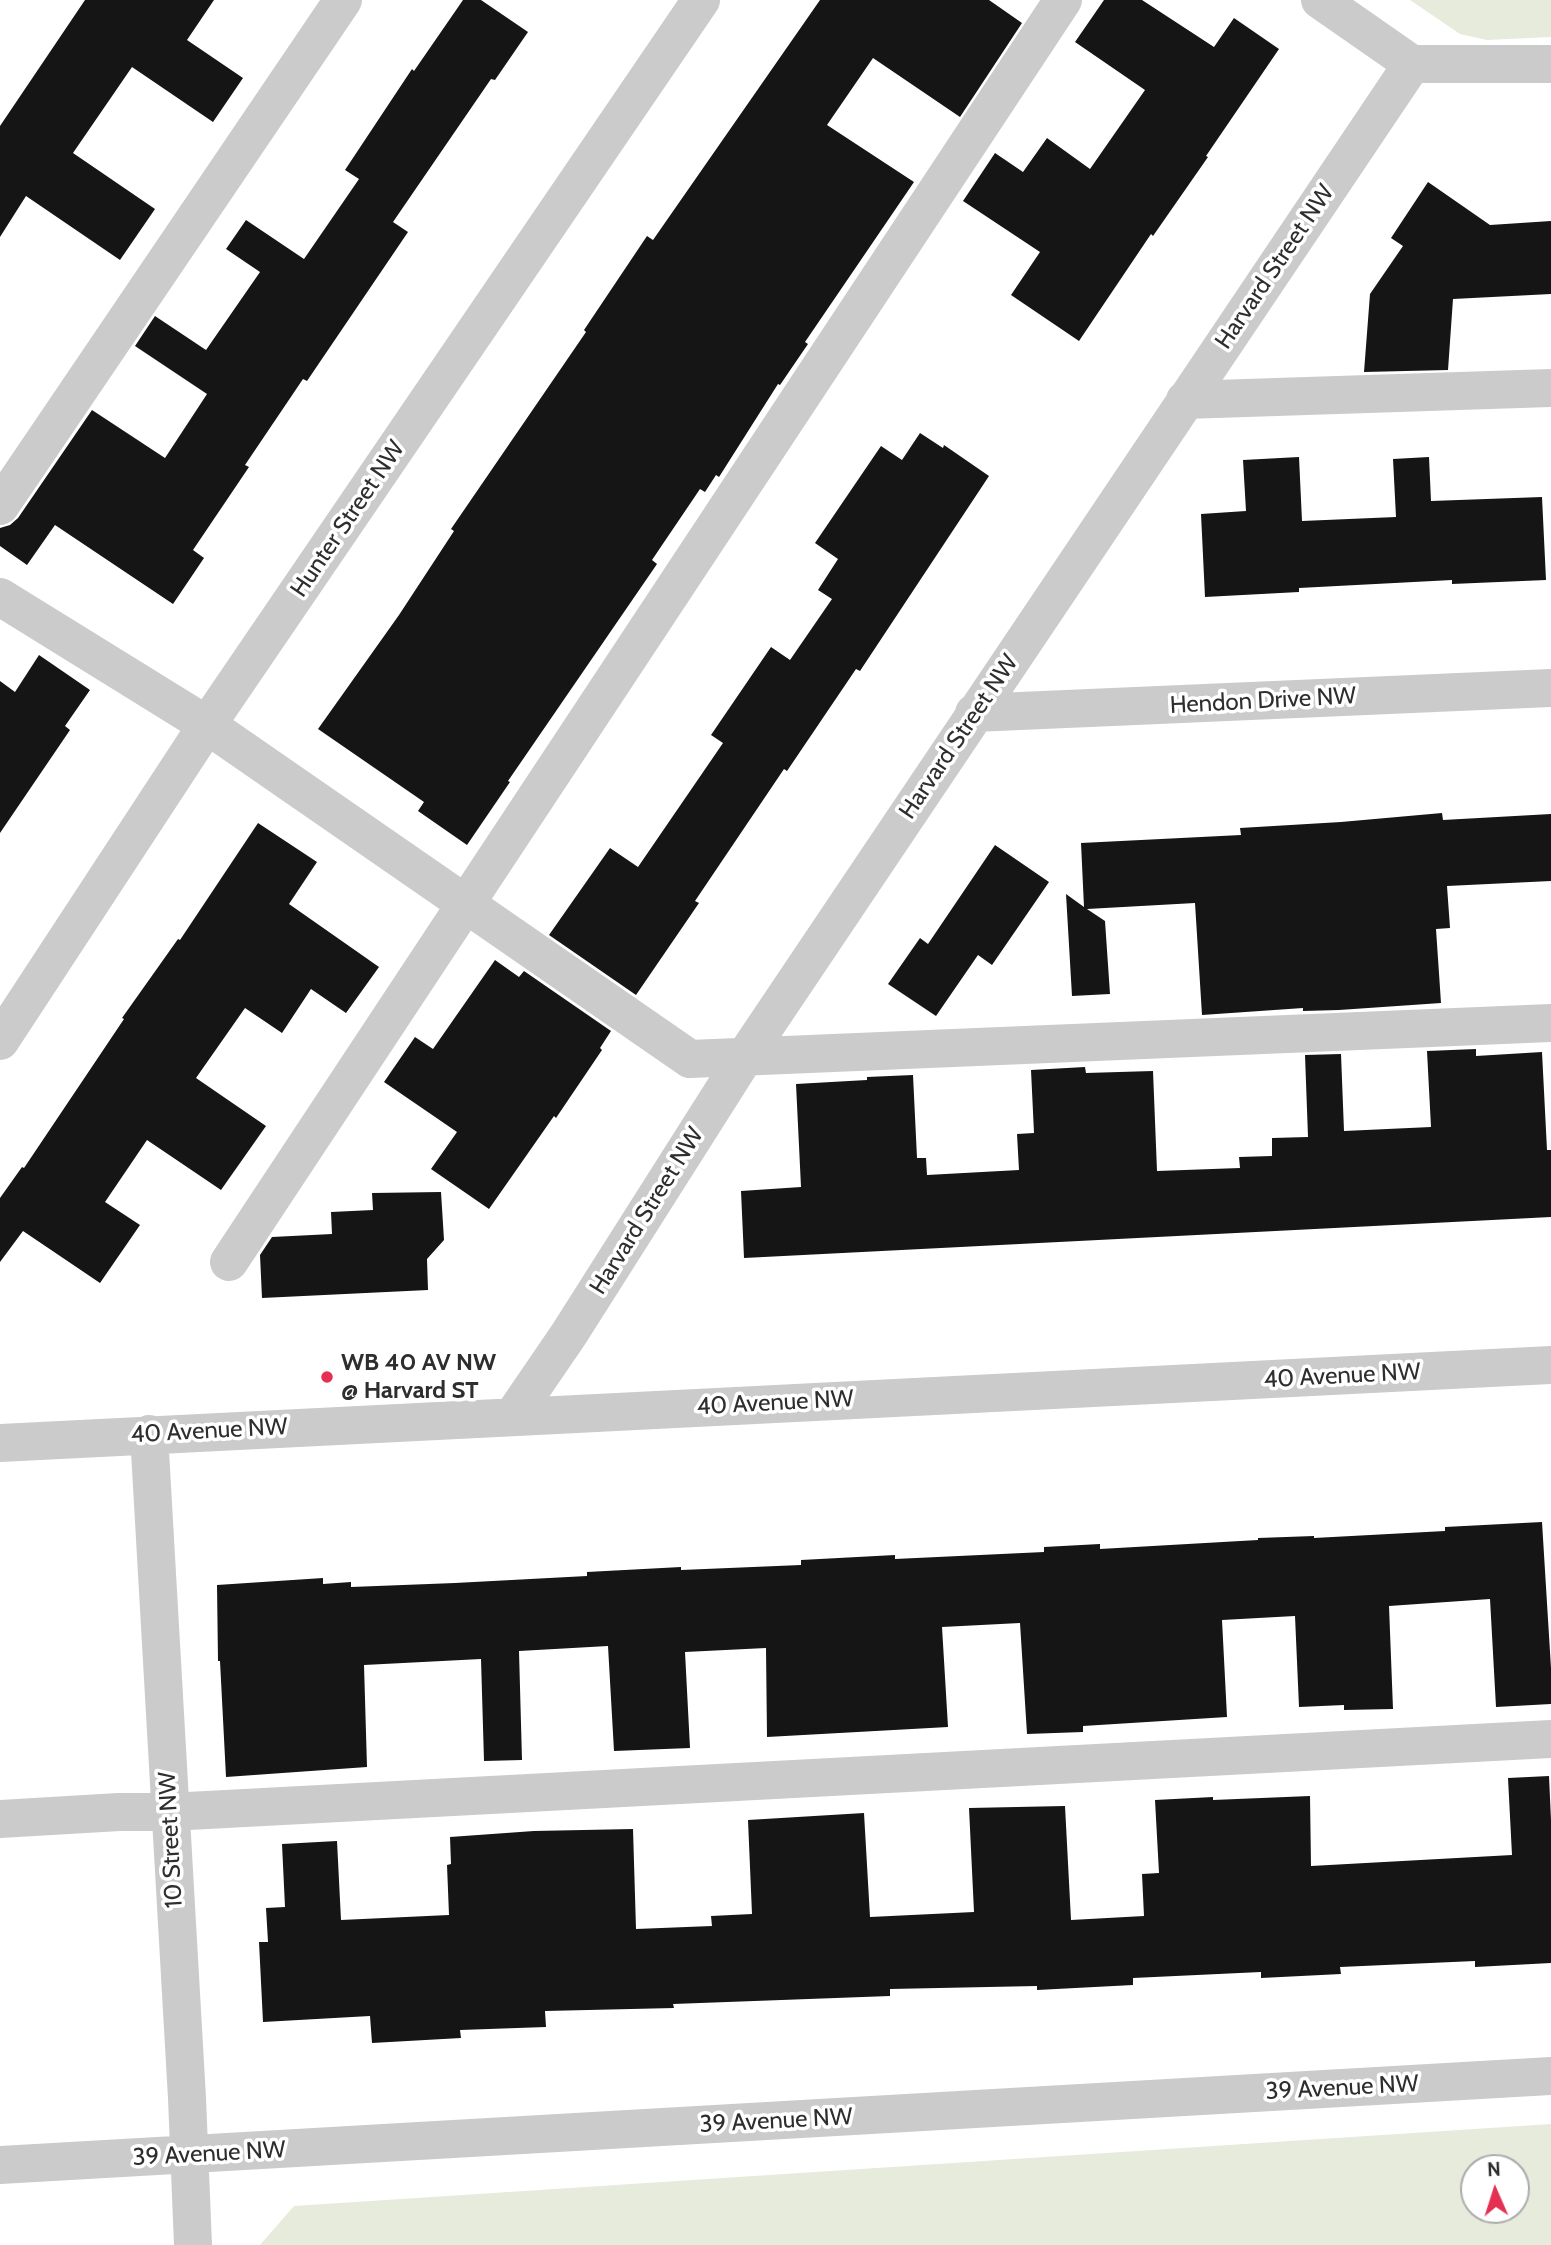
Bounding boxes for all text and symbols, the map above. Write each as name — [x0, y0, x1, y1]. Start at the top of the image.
street label: Harvard Street NW — [1209, 179, 1341, 355]
street label: Hunter Street NW — [285, 435, 411, 603]
street label: Harvard Street NW — [893, 649, 1025, 825]
street label: Hendon Drive NW — [1169, 682, 1357, 720]
street label: Harvard Street NW — [584, 1122, 710, 1300]
place label: WB 40 AV NW @ Harvard ST — [341, 1349, 496, 1405]
street label: 40 Avenue NW — [1263, 1358, 1421, 1394]
marker: WB 40 AV NW @ Harvard ST — [319, 1369, 335, 1385]
street label: 40 Avenue NW — [696, 1385, 854, 1421]
street label: 40 Avenue NW — [130, 1413, 288, 1449]
street label: 10 Street NW — [153, 1771, 189, 1909]
street label: 39 Avenue NW — [1265, 2070, 1419, 2106]
street label: 39 Avenue NW — [699, 2103, 853, 2139]
street label: 39 Avenue NW — [132, 2136, 286, 2172]
north arrow — [1460, 2154, 1530, 2224]
text: N — [1487, 2158, 1501, 2181]

